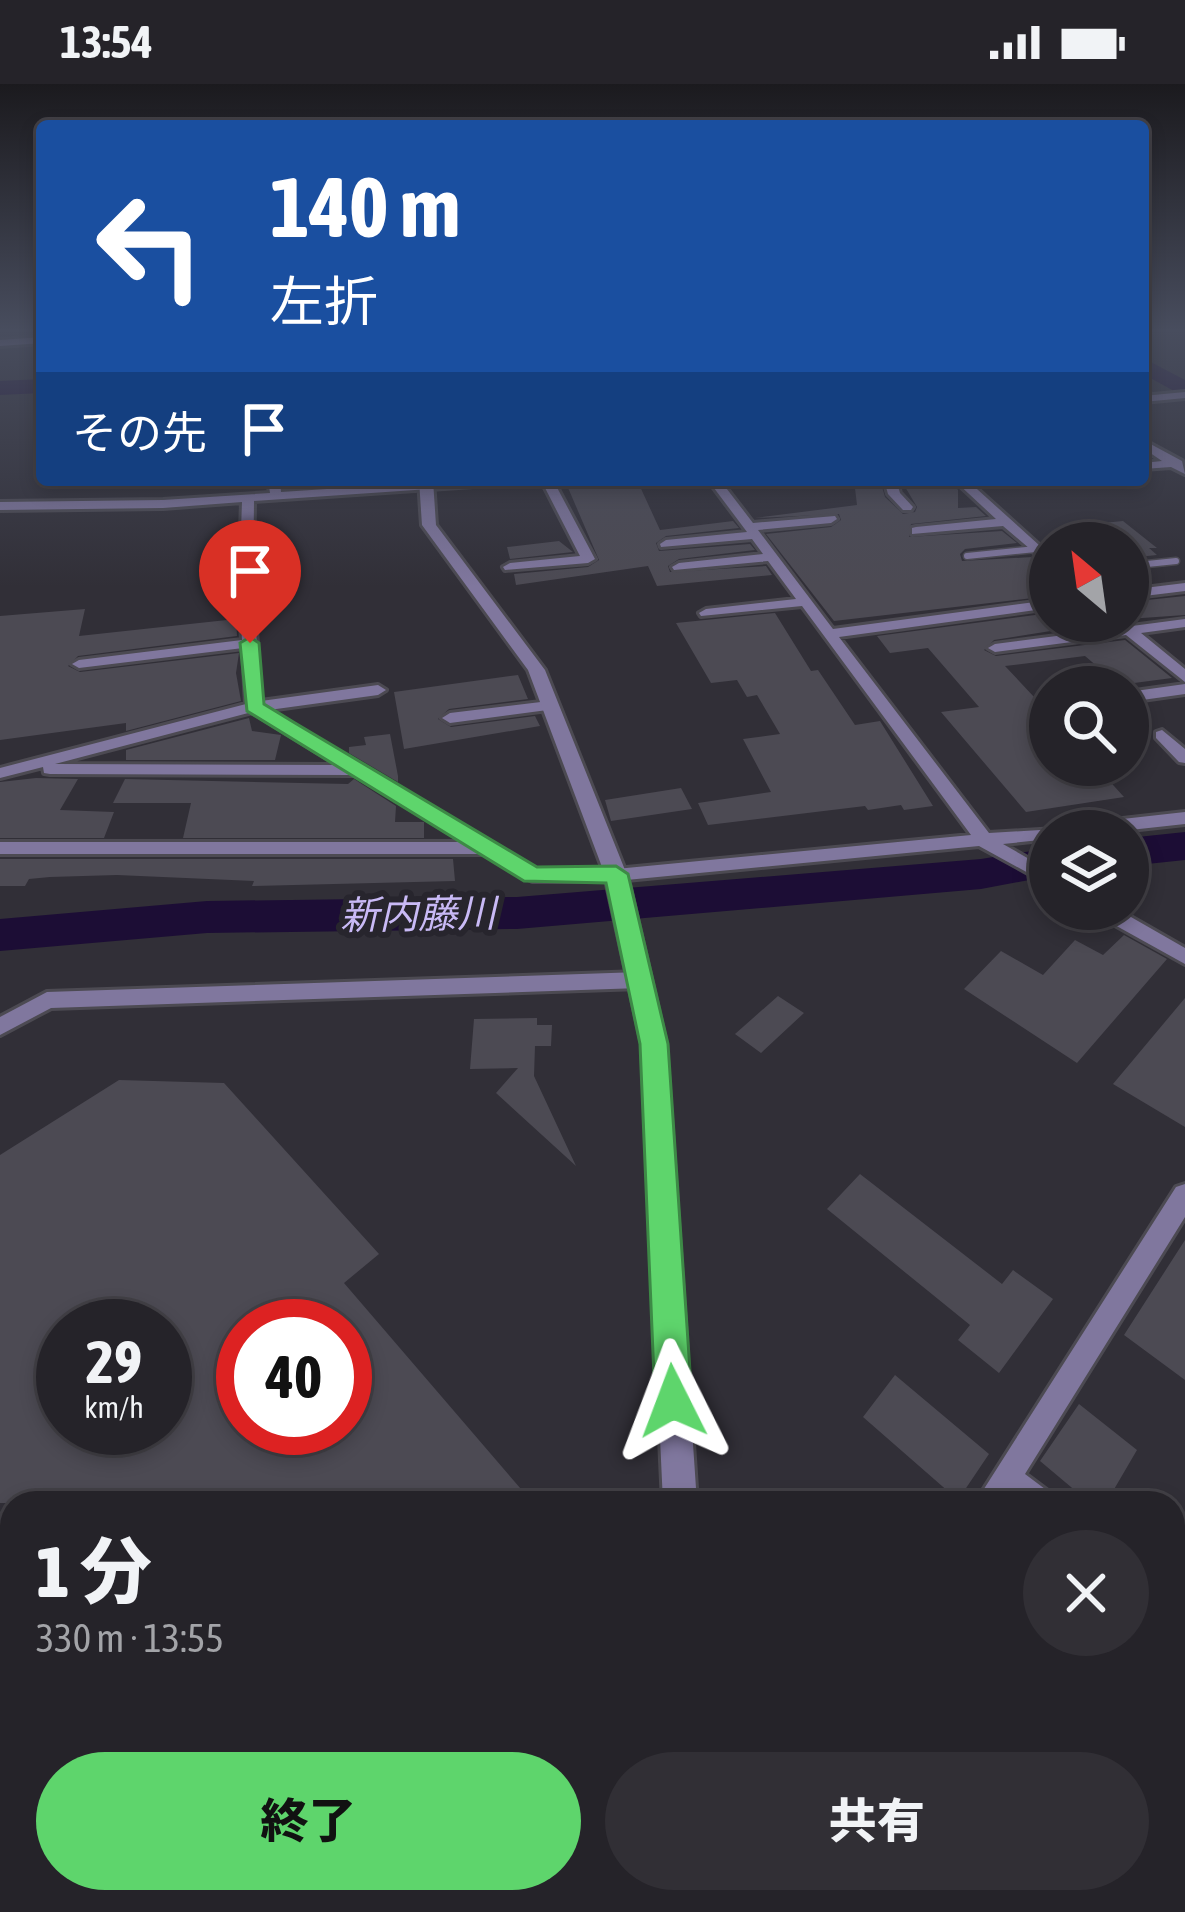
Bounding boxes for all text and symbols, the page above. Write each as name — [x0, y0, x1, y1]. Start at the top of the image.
text: 13:54 — [60, 16, 153, 68]
text: 140 m — [270, 159, 460, 255]
icon: left — [72, 168, 228, 324]
text: 左折 — [270, 271, 378, 332]
icon: arrive — [231, 396, 297, 462]
text: その先 — [72, 407, 207, 459]
pin — [199, 520, 301, 643]
north arrow — [1029, 522, 1149, 642]
map controls — [1029, 522, 1149, 930]
icon: arrive — [217, 538, 283, 604]
button: search — [1029, 666, 1149, 786]
button: layers — [1029, 810, 1149, 930]
water label: 新内藤川 — [340, 891, 500, 937]
speed limit sign: 40 — [216, 1299, 372, 1455]
text: 29 — [86, 1327, 142, 1396]
position arrow — [610, 1338, 736, 1464]
text: km/h — [84, 1390, 144, 1424]
text: 1 分 — [36, 1530, 152, 1612]
button: close — [1023, 1530, 1149, 1656]
text: 330 m · 13:55 — [36, 1616, 224, 1660]
button: 終了 — [36, 1752, 581, 1890]
button: 共有 — [605, 1752, 1149, 1890]

